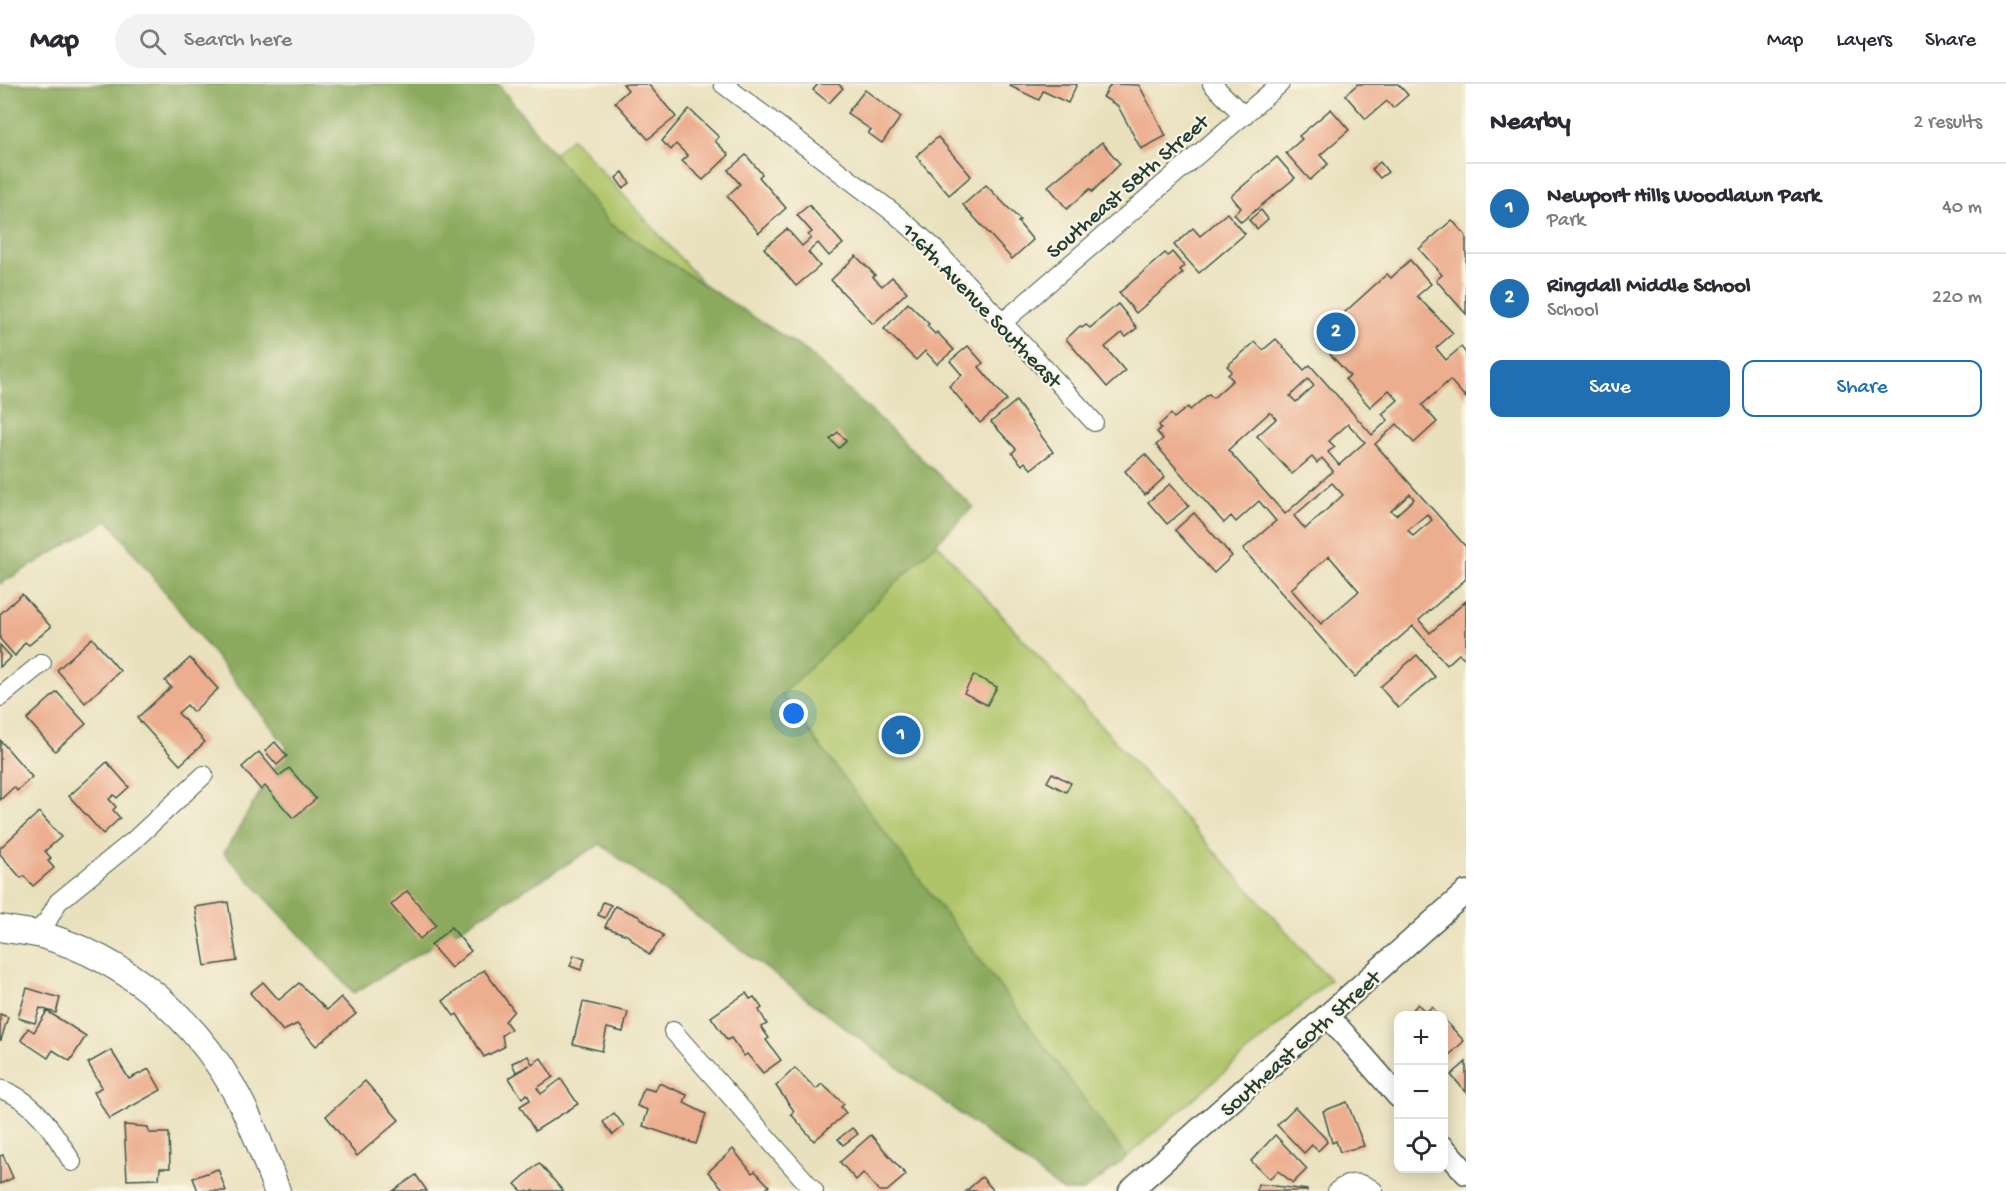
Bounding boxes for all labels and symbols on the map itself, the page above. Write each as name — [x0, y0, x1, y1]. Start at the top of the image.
street label: Southeast 58th Street — [1042, 109, 1217, 266]
street label: 116th Avenue Southeast — [894, 218, 1067, 396]
pin: 2 — [1316, 310, 1356, 354]
your location — [779, 699, 808, 728]
pin: 1 — [882, 712, 920, 758]
street label: Southeast 60th Street — [1216, 965, 1389, 1124]

